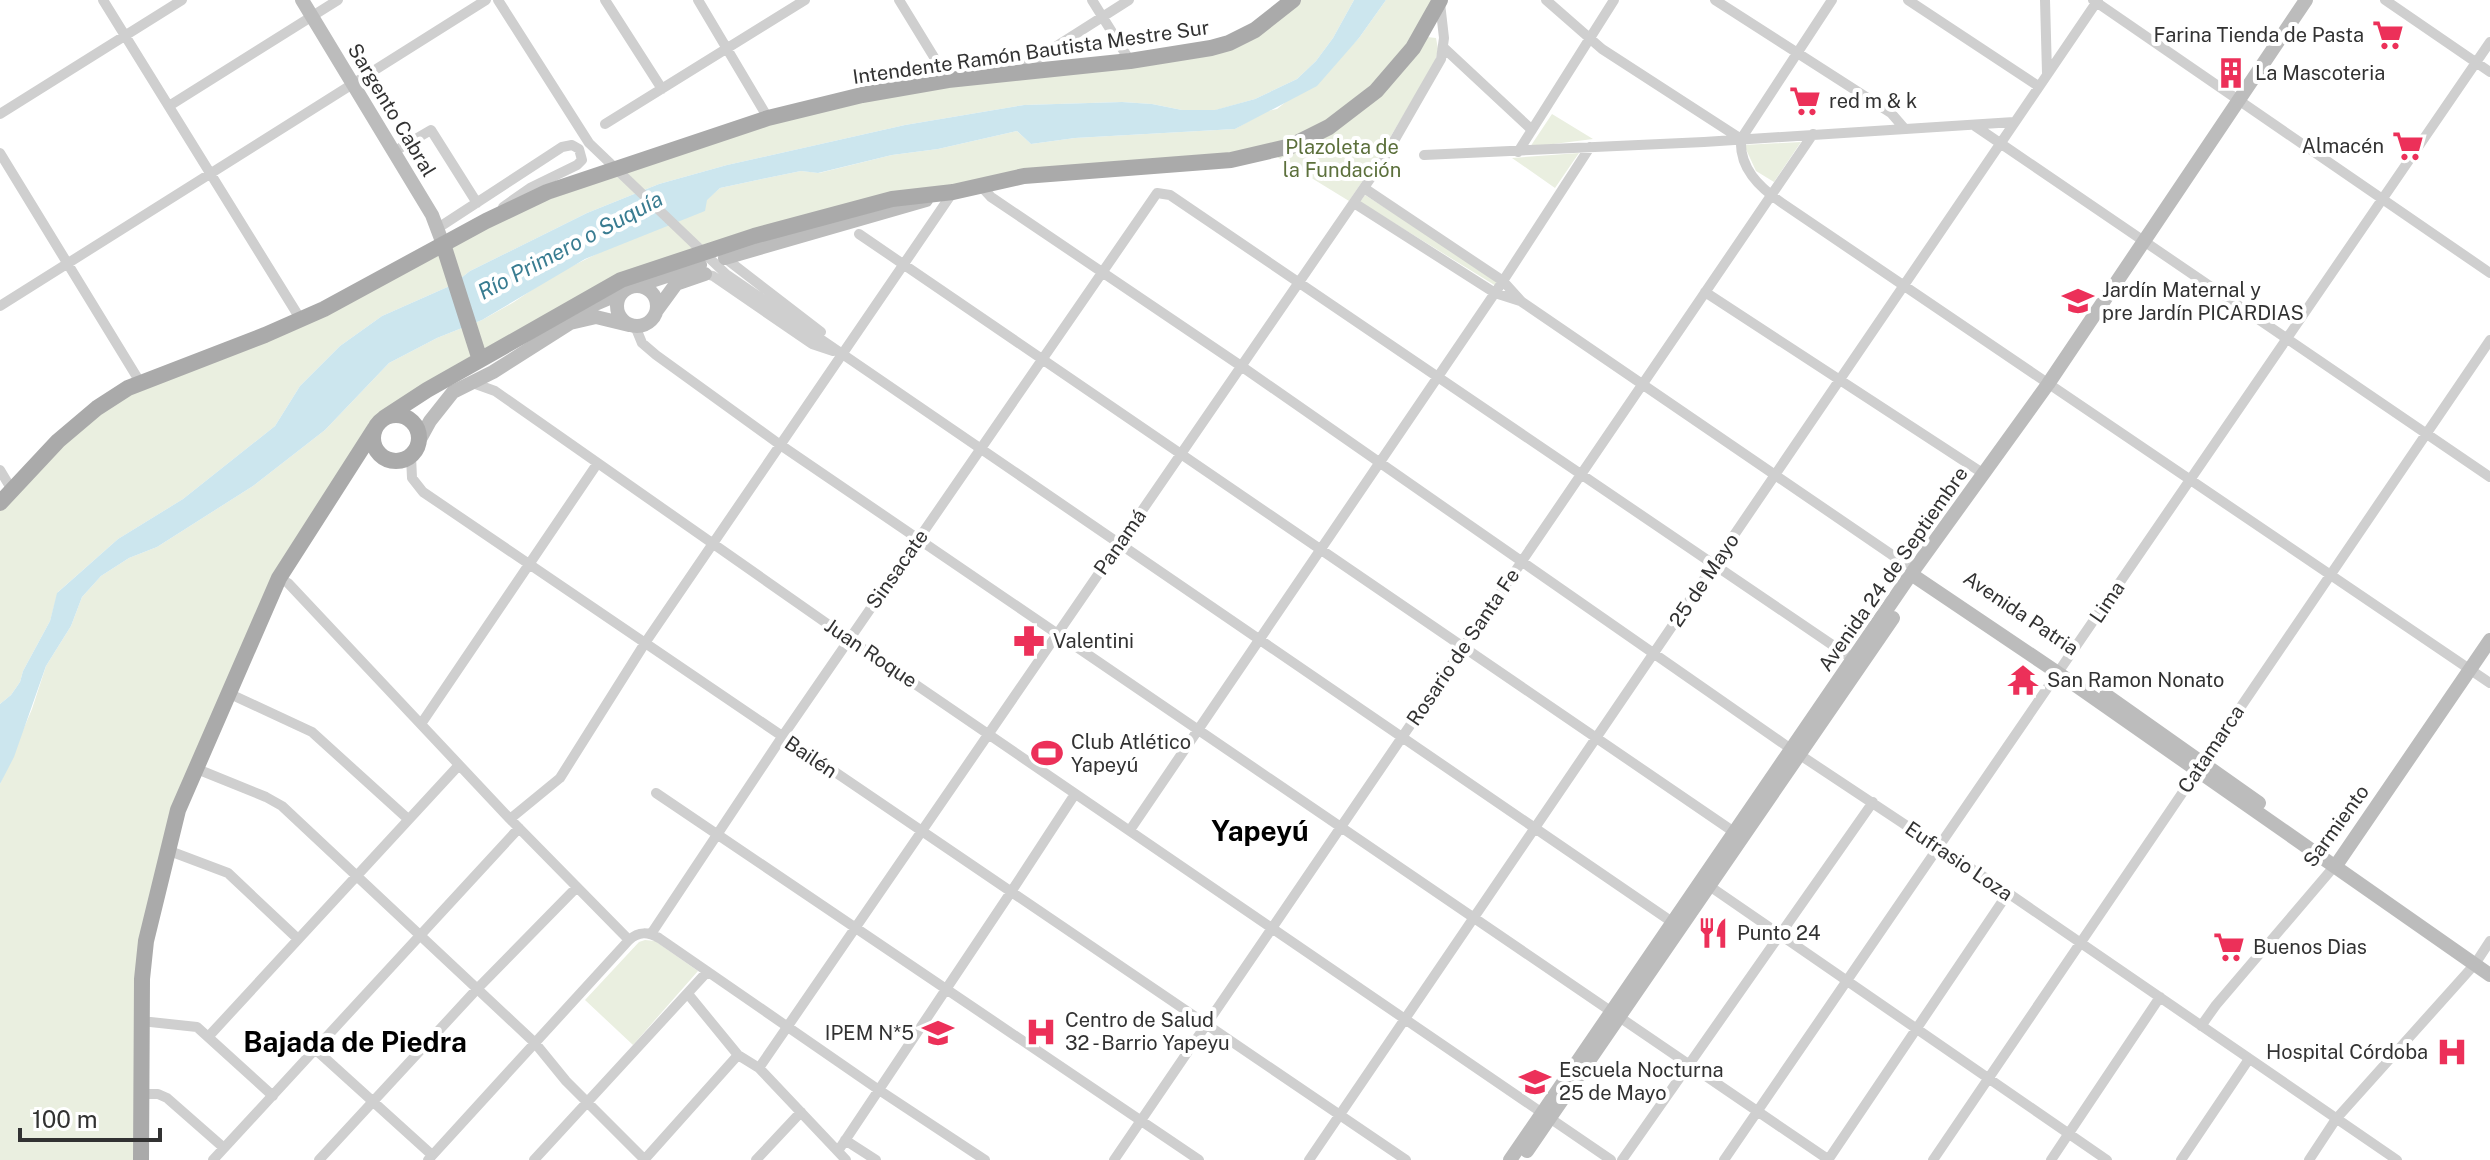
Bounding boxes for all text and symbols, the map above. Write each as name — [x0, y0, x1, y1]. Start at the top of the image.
street label: Intendente Ramón Bautista Mestre Sur — [851, 15, 1211, 89]
supermarket icon: Farina Tienda de Pasta — [2371, 18, 2405, 52]
place label: Farina Tienda de Pasta — [2154, 23, 2364, 47]
street label: Sargento Cabral — [343, 39, 441, 181]
building icon: La Mascoteria — [2214, 56, 2248, 90]
place label: La Mascoteria — [2255, 61, 2385, 85]
supermarket icon: red m & k — [1788, 84, 1822, 118]
place label: red m & k — [1829, 89, 1917, 113]
supermarket icon: Almacén — [2391, 129, 2425, 163]
place label: Almacén — [2302, 134, 2384, 158]
park label: Plazoleta de la Fundación — [1283, 135, 1401, 182]
water label: Río Primero o Suquía — [473, 185, 667, 305]
place label: Jardín Maternal y pre Jardín PICARDIAS — [2102, 278, 2304, 325]
school or university icon: Jardín Maternal y pre Jardín PICARDIAS — [2061, 284, 2095, 318]
street label: Avenida 24 de Septiembre — [1813, 462, 1973, 676]
street label: Panamá — [1089, 505, 1151, 579]
street label: Sinsacate — [861, 525, 933, 613]
street label: 25 de Mayo — [1664, 529, 1744, 631]
street label: Rosario de Santa Fe — [1402, 564, 1524, 730]
street label: Avenida Patria — [1959, 566, 2083, 660]
street label: Lima — [2084, 577, 2130, 627]
street label: Juan Roque — [820, 613, 922, 693]
pharmacy icon: Valentini — [1012, 624, 1046, 658]
place label: Valentini — [1053, 629, 1134, 653]
temple icon: San Ramon Nonato — [2006, 663, 2040, 697]
place label: San Ramon Nonato — [2047, 668, 2224, 692]
street label: Catamarca — [2173, 700, 2249, 798]
place label: Club Atlético Yapeyú — [1071, 730, 1191, 777]
street label: Bailén — [780, 731, 842, 783]
sports icon: Club Atlético Yapeyú — [1030, 736, 1064, 770]
street label: Sarmiento — [2298, 780, 2374, 872]
district label: Yapeyú — [1211, 814, 1309, 847]
street label: Eufrasio Loza — [1901, 816, 2017, 906]
restaurant icon: Punto 24 — [1696, 916, 1730, 950]
place label: Punto 24 — [1737, 921, 1821, 945]
supermarket icon: Buenos Dias — [2212, 930, 2246, 964]
place label: Buenos Dias — [2253, 935, 2367, 959]
place label: Centro de Salud 32 - Barrio Yapeyu — [1065, 1008, 1230, 1055]
hospital icon: Centro de Salud 32 - Barrio Yapeyu — [1024, 1015, 1058, 1049]
school or university icon: IPEM N*5 — [921, 1016, 955, 1050]
place label: IPEM N*5 — [825, 1021, 914, 1045]
district label: Bajada de Piedra — [243, 1025, 467, 1058]
hospital icon: Hospital Córdoba — [2435, 1035, 2469, 1069]
place label: Hospital Córdoba — [2266, 1040, 2428, 1064]
place label: Escuela Nocturna 25 de Mayo — [1559, 1058, 1723, 1105]
school or university icon: Escuela Nocturna 25 de Mayo — [1518, 1065, 1552, 1099]
scale bar — [20, 1092, 160, 1142]
text: 100 m — [32, 1105, 98, 1133]

